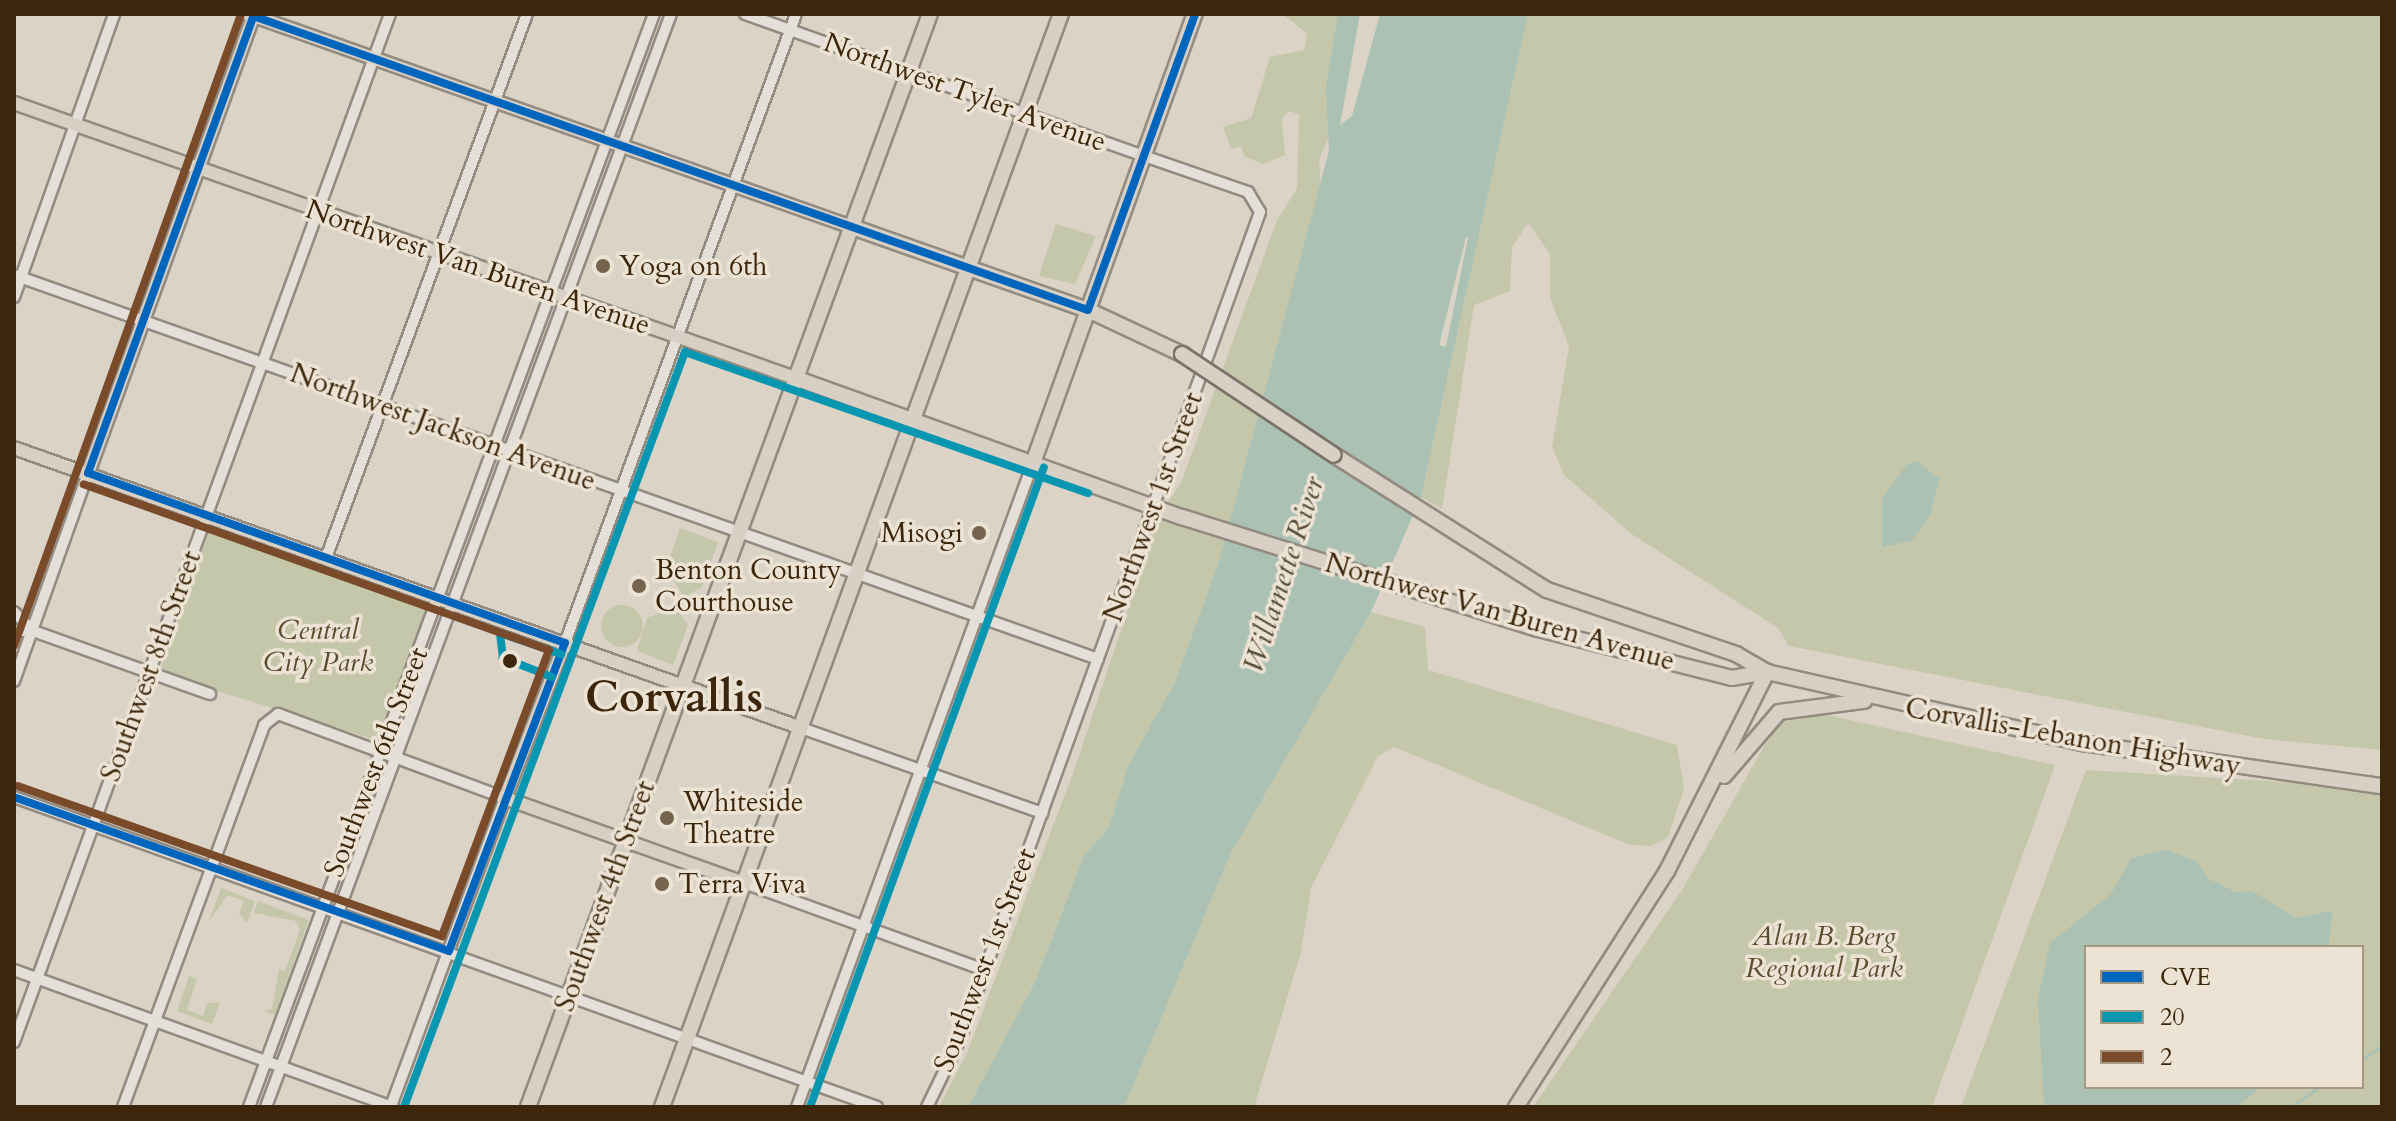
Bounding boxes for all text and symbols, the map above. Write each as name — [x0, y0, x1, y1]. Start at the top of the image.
street label: Northwest Tyler Avenue — [819, 25, 1111, 159]
street label: Northwest Van Buren Avenue — [301, 192, 655, 342]
place label: Yoga on 6th — [619, 249, 767, 283]
marker: Yoga on 6th — [594, 257, 612, 275]
street label: Northwest Jackson Avenue — [286, 356, 600, 498]
street label: Northwest 1st Street — [1096, 388, 1210, 626]
water label: Willamette River — [1235, 472, 1333, 678]
place label: Misogi — [881, 516, 963, 550]
marker: Misogi — [970, 524, 988, 542]
street label: Southwest 8th Street — [94, 546, 208, 786]
street label: Northwest Van Buren Avenue — [1321, 546, 1679, 678]
place label: Benton County Courthouse — [655, 553, 842, 619]
marker: Benton County Courthouse — [630, 577, 648, 595]
park label: Central City Park — [263, 613, 373, 679]
street label: Southwest 6th Street — [317, 643, 435, 881]
unlabelled marker — [502, 653, 518, 669]
district label: Corvallis — [585, 671, 763, 723]
street label: Corvallis-Lebanon Highway — [1903, 691, 2243, 783]
street label: Southwest 4th Street — [548, 776, 662, 1016]
place label: Whiteside Theatre — [683, 785, 804, 851]
marker: Whiteside Theatre — [658, 809, 676, 827]
street label: Southwest 1st Street — [927, 843, 1043, 1077]
place label: Terra Viva — [678, 867, 806, 901]
marker: Terra Viva — [653, 875, 671, 893]
park label: Alan B. Berg Regional Park — [1745, 919, 1903, 985]
legend — [2084, 945, 2364, 1089]
text: CVE — [2160, 961, 2211, 994]
text: 20 — [2160, 1001, 2185, 1034]
text: 2 — [2160, 1041, 2172, 1074]

